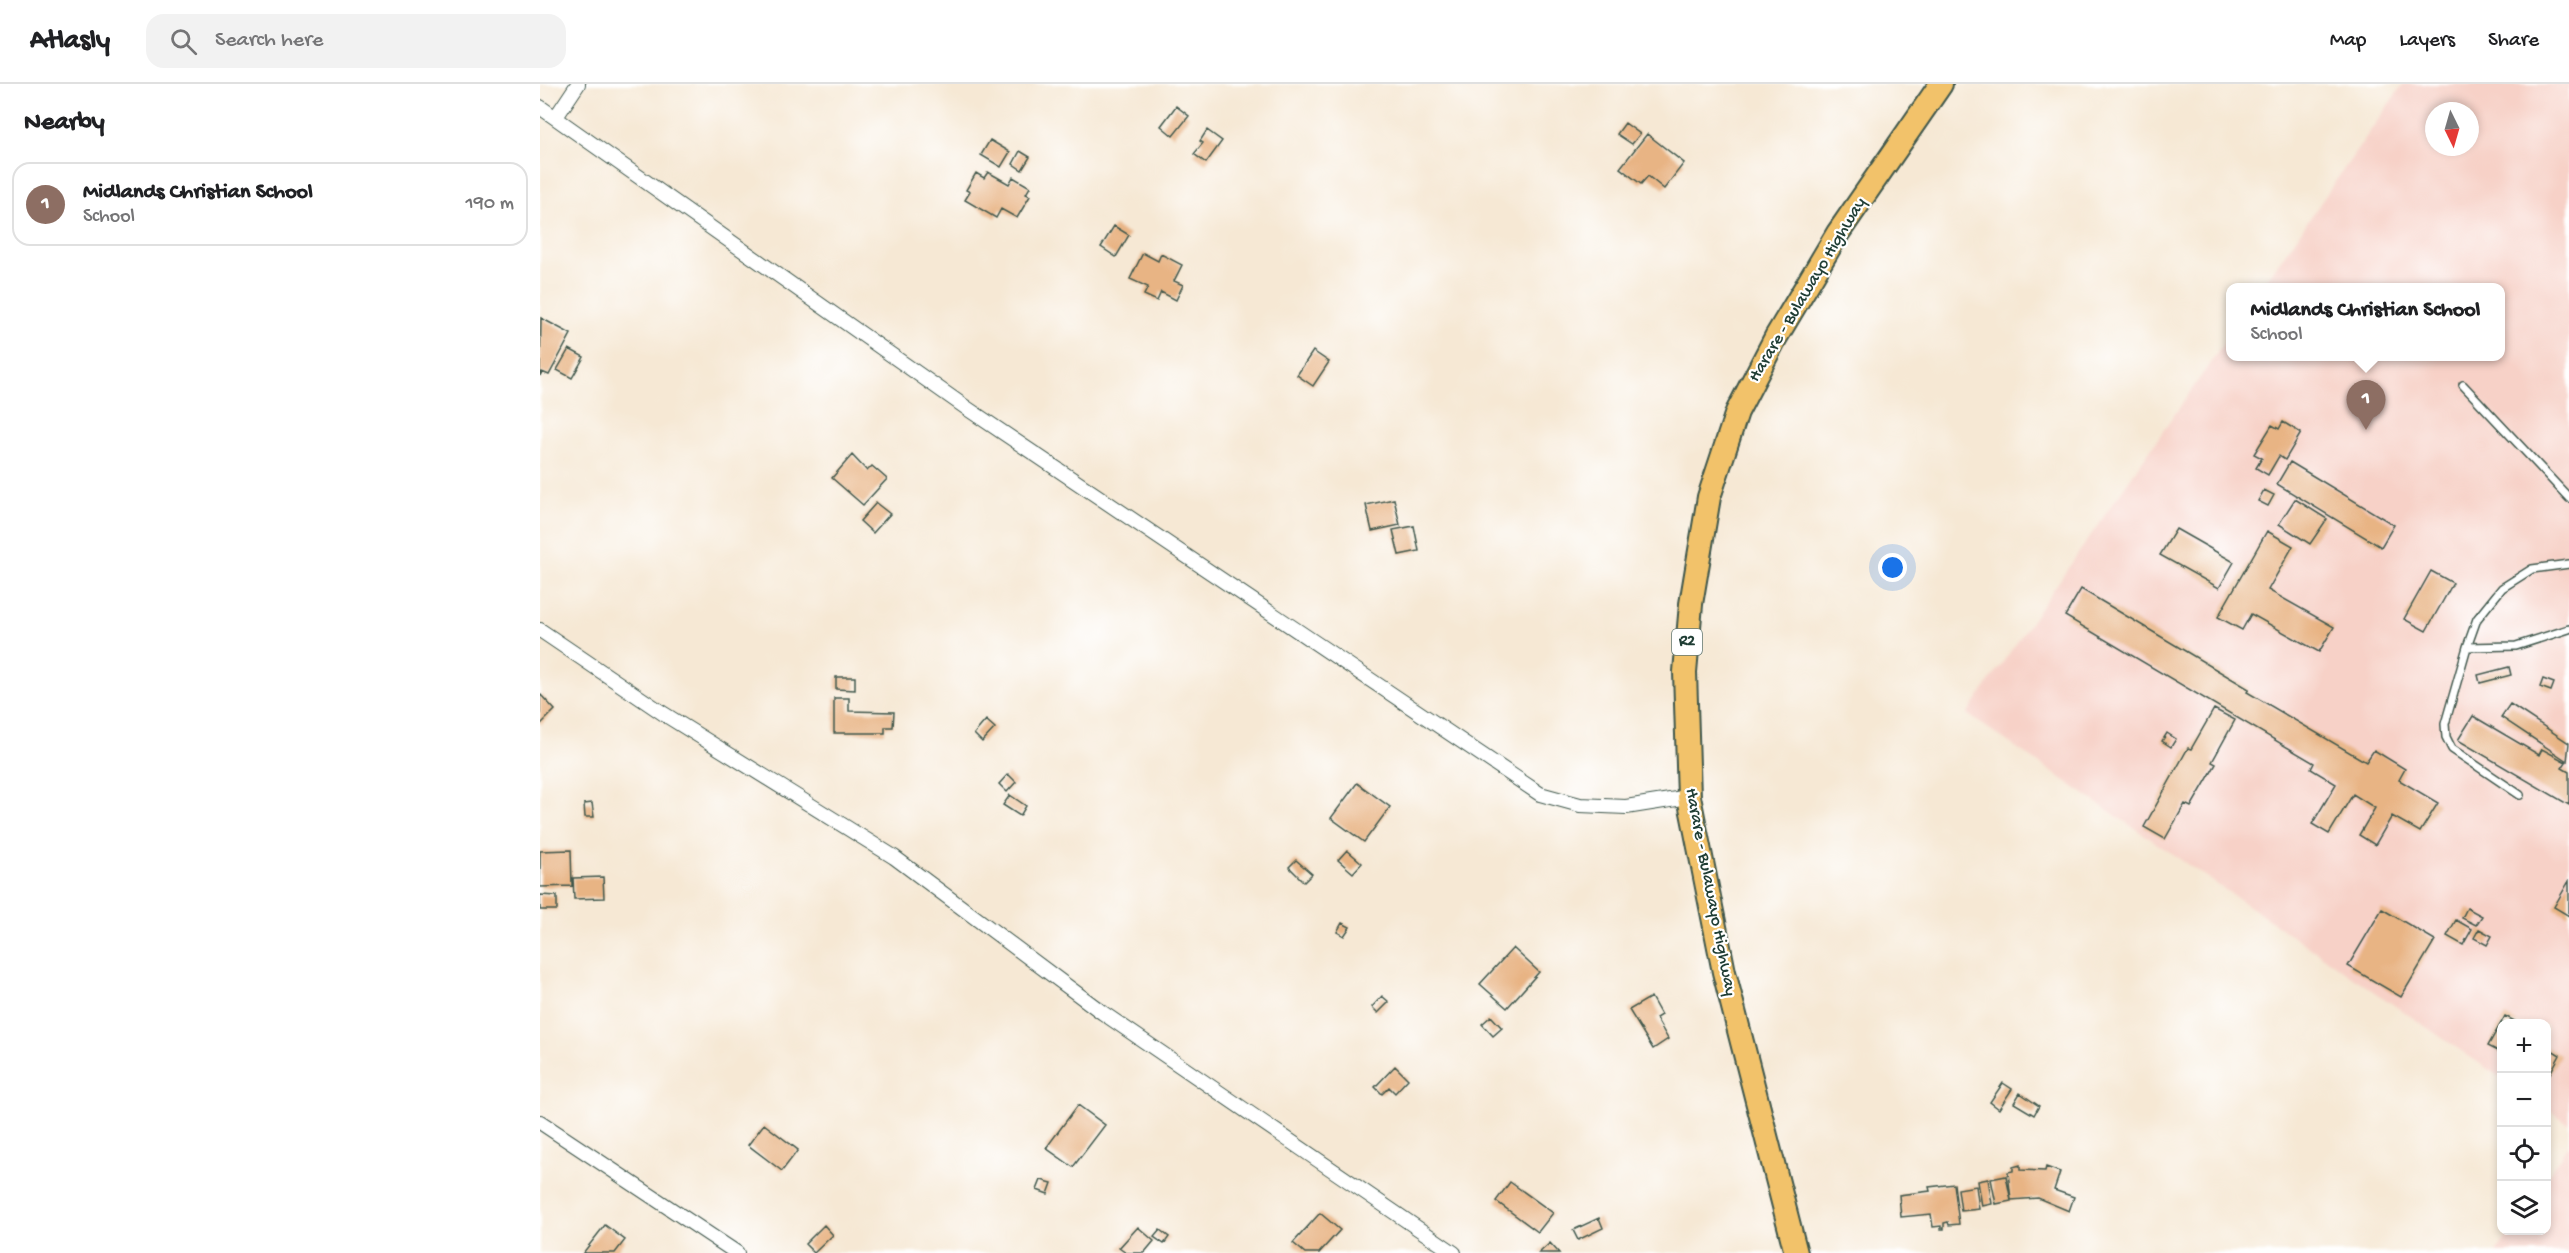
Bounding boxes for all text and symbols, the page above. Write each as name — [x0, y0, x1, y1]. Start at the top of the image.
search box — [146, 14, 566, 68]
text: Atlasly — [30, 25, 110, 58]
icon: search — [167, 25, 200, 58]
text: Search here — [215, 28, 323, 54]
text: Map — [2330, 29, 2366, 54]
text: Layers — [2399, 29, 2455, 54]
text: Share — [2488, 29, 2539, 54]
north arrow — [2425, 102, 2479, 156]
text: Nearby — [24, 108, 105, 139]
text: Midlands Christian School — [83, 180, 313, 206]
text: 1 — [41, 193, 50, 216]
text: 190 m — [466, 193, 514, 216]
street label: Harare - Bulawayo Highway — [1745, 194, 1872, 386]
text: School — [83, 206, 135, 229]
popup — [2226, 283, 2505, 361]
text: Midlands Christian School — [2251, 298, 2480, 324]
text: School — [2251, 324, 2303, 347]
pin: 1 — [2346, 380, 2386, 430]
your location — [1878, 553, 1907, 582]
road number: R2 — [1672, 629, 1702, 655]
street label: Harare - Bulawayo Highway — [1680, 786, 1740, 998]
map controls — [2497, 1019, 2551, 1235]
button: + — [2497, 1019, 2551, 1073]
button: − — [2497, 1073, 2551, 1127]
button: locate — [2497, 1127, 2551, 1181]
button: layers — [2497, 1181, 2551, 1235]

